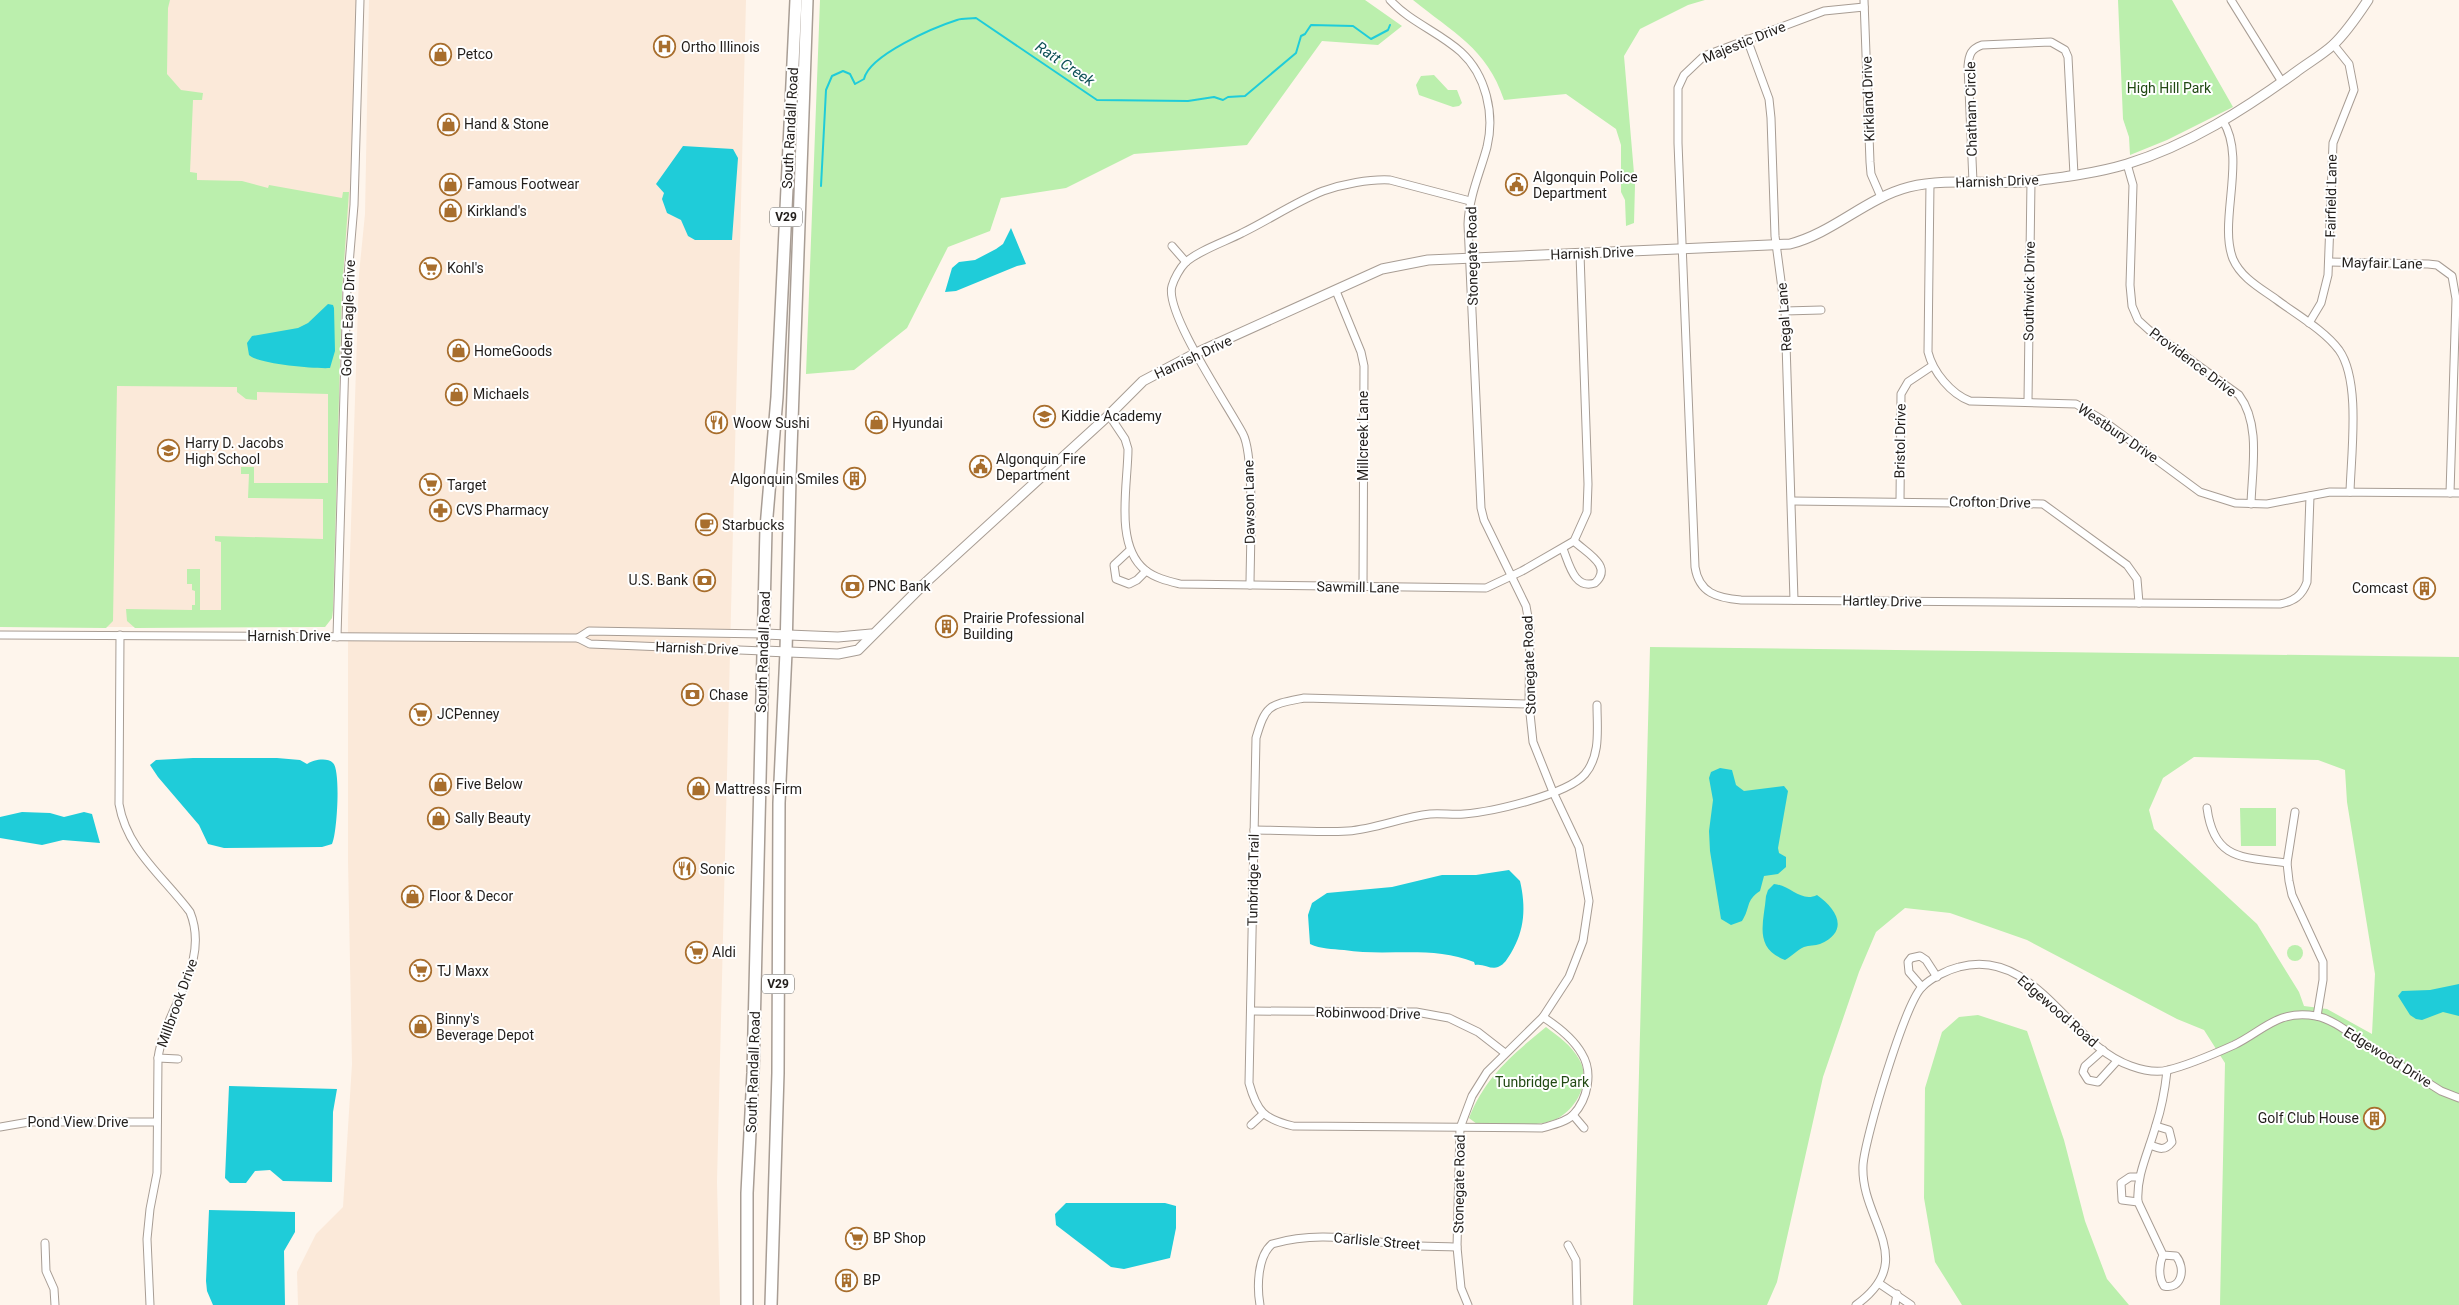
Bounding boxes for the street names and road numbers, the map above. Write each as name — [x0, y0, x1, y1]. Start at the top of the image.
street label: Majestic Drive — [1700, 18, 1788, 66]
street label: Kirkland Drive — [1859, 56, 1877, 142]
street label: Chatham Circle — [1962, 61, 1980, 157]
street label: South Randall Road — [779, 67, 801, 189]
street label: Fairfield Lane — [2322, 154, 2340, 238]
street label: Harnish Drive — [1955, 172, 2039, 190]
street label: Stonegate Road — [1463, 206, 1481, 306]
road number: V29 — [770, 208, 802, 226]
street label: Southwick Drive — [2020, 241, 2038, 341]
street label: Harnish Drive — [1550, 244, 1634, 262]
street label: Mayfair Lane — [2341, 254, 2423, 272]
street label: Golden Eagle Drive — [338, 259, 358, 377]
street label: Regal Lane — [1774, 282, 1794, 352]
street label: Providence Drive — [2147, 324, 2239, 400]
street label: Harnish Drive — [1152, 332, 1234, 382]
street label: Millcreek Lane — [1355, 391, 1371, 481]
street label: Westbury Drive — [2075, 400, 2161, 466]
street label: Bristol Drive — [1891, 403, 1909, 479]
street label: Dawson Lane — [1240, 460, 1258, 544]
street label: Crofton Drive — [1949, 493, 2031, 511]
street label: Sawmill Lane — [1316, 578, 1400, 596]
street label: South Randall Road — [753, 591, 773, 713]
street label: Hartley Drive — [1842, 592, 1922, 610]
street label: Stonegate Road — [1519, 615, 1539, 715]
street label: Harnish Drive — [247, 628, 331, 644]
street label: Harnish Drive — [655, 639, 739, 657]
street label: Tunbridge Trail — [1244, 834, 1262, 926]
street label: Millbrook Drive — [154, 957, 200, 1049]
street label: Edgewood Road — [2015, 972, 2101, 1050]
road number: V29 — [762, 974, 794, 994]
street label: Robinwood Drive — [1315, 1004, 1421, 1022]
street label: South Randall Road — [743, 1011, 763, 1133]
street label: Edgewood Drive — [2341, 1024, 2435, 1090]
street label: Pond View Drive — [27, 1114, 129, 1130]
street label: Stonegate Road — [1450, 1134, 1468, 1234]
street label: Carlisle Street — [1333, 1229, 1421, 1253]

